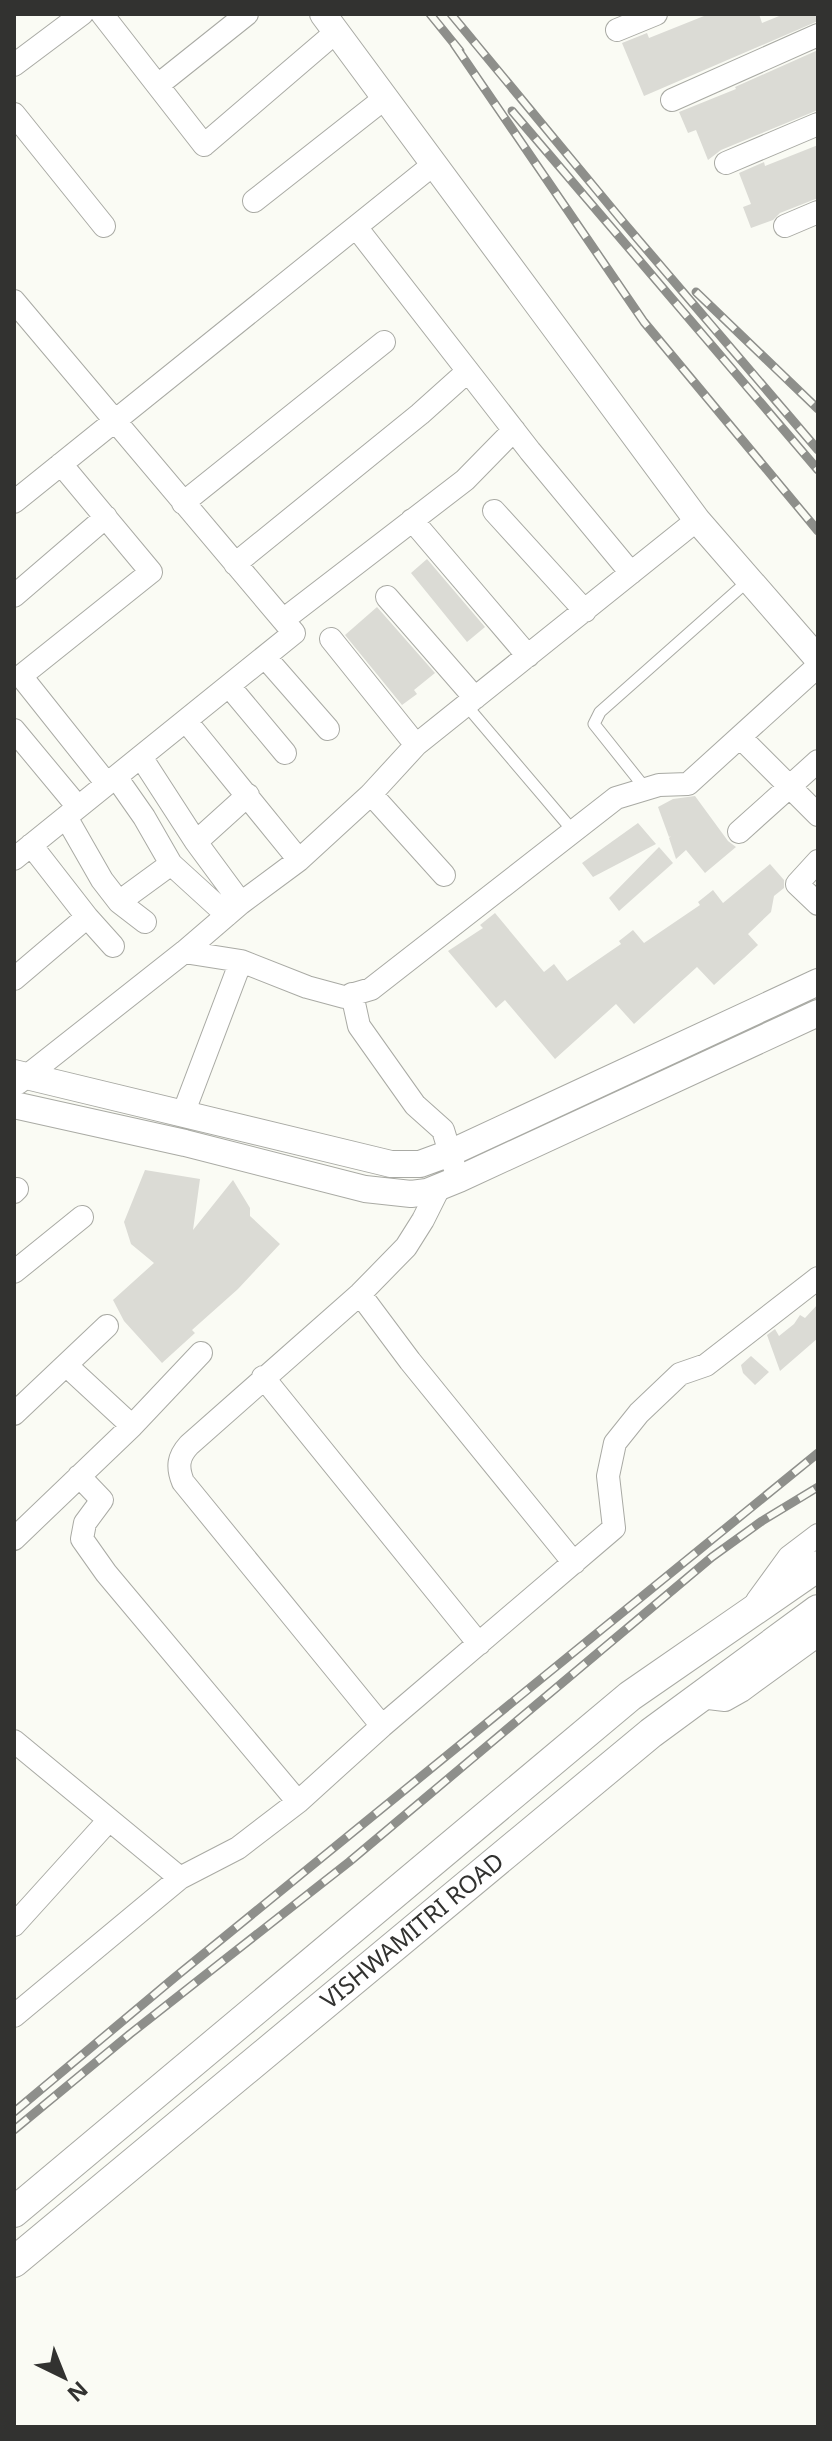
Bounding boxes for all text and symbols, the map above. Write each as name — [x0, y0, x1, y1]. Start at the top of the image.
street label: VISHWAMITRI ROAD — [313, 1844, 510, 2016]
north arrow — [24, 2337, 104, 2417]
text: N — [62, 2375, 95, 2409]

